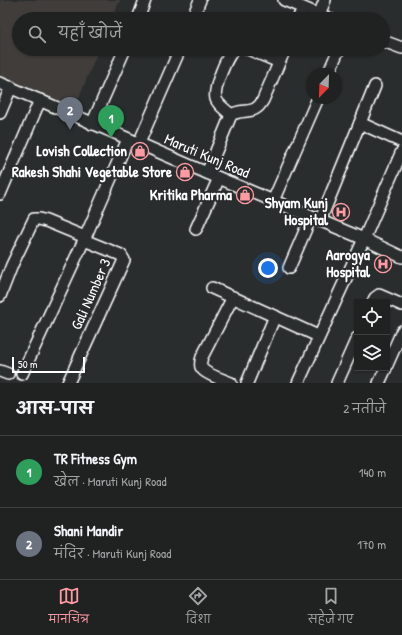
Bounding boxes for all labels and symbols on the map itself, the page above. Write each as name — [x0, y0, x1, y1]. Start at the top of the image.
north arrow — [306, 68, 342, 104]
pin: 2 — [57, 97, 83, 130]
pin: 1 — [98, 105, 124, 138]
street label: Maruti Kunj Road — [161, 128, 253, 183]
place label: Lovish Collection — [37, 140, 127, 161]
shop icon: Lovish Collection — [130, 141, 150, 161]
place label: Rakesh Shahi Vegetable Store — [12, 161, 172, 183]
shop icon: Rakesh Shahi Vegetable Store — [175, 162, 195, 182]
place label: Kritika Pharma — [150, 184, 232, 205]
shop icon: Kritika Pharma — [235, 185, 255, 205]
place label: Shyam Kunj Hospital — [265, 192, 329, 231]
hospital icon: Shyam Kunj Hospital — [331, 202, 351, 222]
place label: Aarogya Hospital — [326, 244, 371, 283]
street label: Gali Number 3 — [65, 254, 116, 333]
hospital icon: Aarogya Hospital — [373, 254, 393, 274]
your location — [258, 258, 278, 278]
scale bar — [12, 355, 85, 374]

